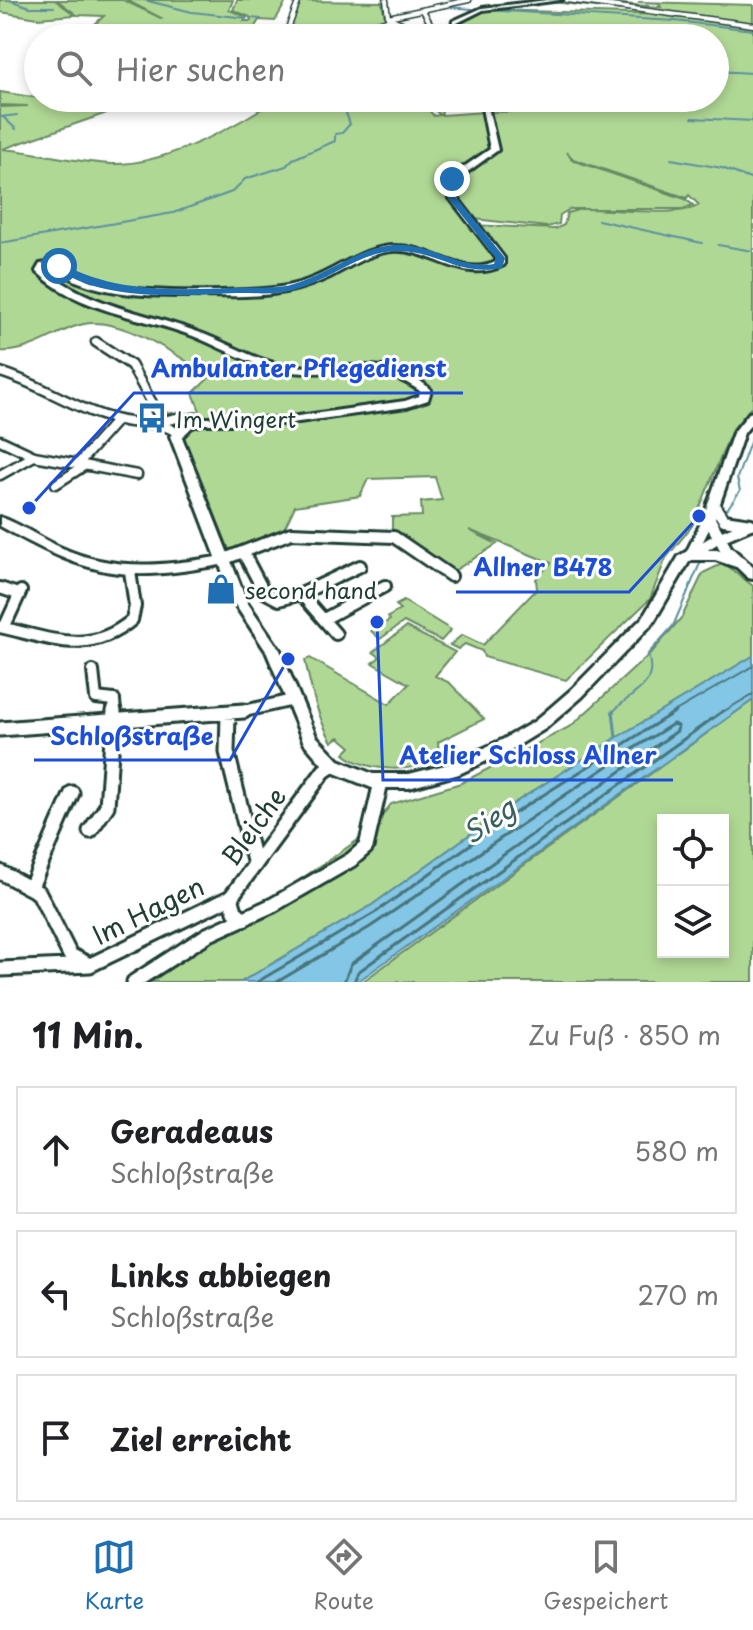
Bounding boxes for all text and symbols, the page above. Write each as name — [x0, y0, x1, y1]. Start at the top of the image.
search box — [24, 24, 729, 112]
icon: search — [52, 46, 96, 90]
text: Hier suchen — [116, 46, 285, 91]
route end — [434, 161, 470, 197]
route start — [41, 248, 77, 284]
callout: Ambulanter Pflegedienst — [134, 345, 463, 393]
text: Ambulanter Pflegedienst — [151, 349, 447, 385]
bus stop icon: Im Wingert — [135, 401, 169, 435]
place label: Im Wingert — [176, 402, 296, 435]
callout: Allner B478 — [456, 544, 629, 592]
text: Allner B478 — [474, 548, 612, 584]
shop icon: second hand — [204, 572, 238, 606]
place label: second hand — [245, 573, 377, 606]
callout: Schloßstraße — [34, 712, 230, 760]
text: Schloßstraße — [50, 717, 214, 753]
callout: Atelier Schloss Allner — [383, 732, 673, 780]
text: Atelier Schloss Allner — [399, 736, 657, 772]
street label: Bleiche — [211, 779, 295, 873]
water label: Sieg — [453, 785, 525, 854]
map controls — [657, 814, 729, 958]
button: locate — [657, 814, 729, 886]
street label: Im Hagen — [86, 866, 210, 954]
button: layers — [657, 886, 729, 958]
text: 11 Min. — [32, 1008, 143, 1060]
text: Zu Fuß · 850 m — [528, 1015, 721, 1054]
text: Geradeaus — [110, 1108, 273, 1153]
icon: ahead — [34, 1128, 78, 1172]
text: 580 m — [634, 1131, 719, 1170]
text: Schloßstraße — [110, 1153, 274, 1192]
text: Links abbiegen — [110, 1252, 331, 1297]
icon: left — [34, 1272, 78, 1316]
text: 270 m — [638, 1275, 719, 1314]
text: Schloßstraße — [110, 1297, 274, 1336]
icon: arrive — [34, 1416, 78, 1460]
text: Ziel erreicht — [110, 1416, 292, 1461]
tab: Karte — [85, 1535, 144, 1616]
tab: Route — [314, 1535, 374, 1616]
tab: Gespeichert — [543, 1535, 668, 1616]

